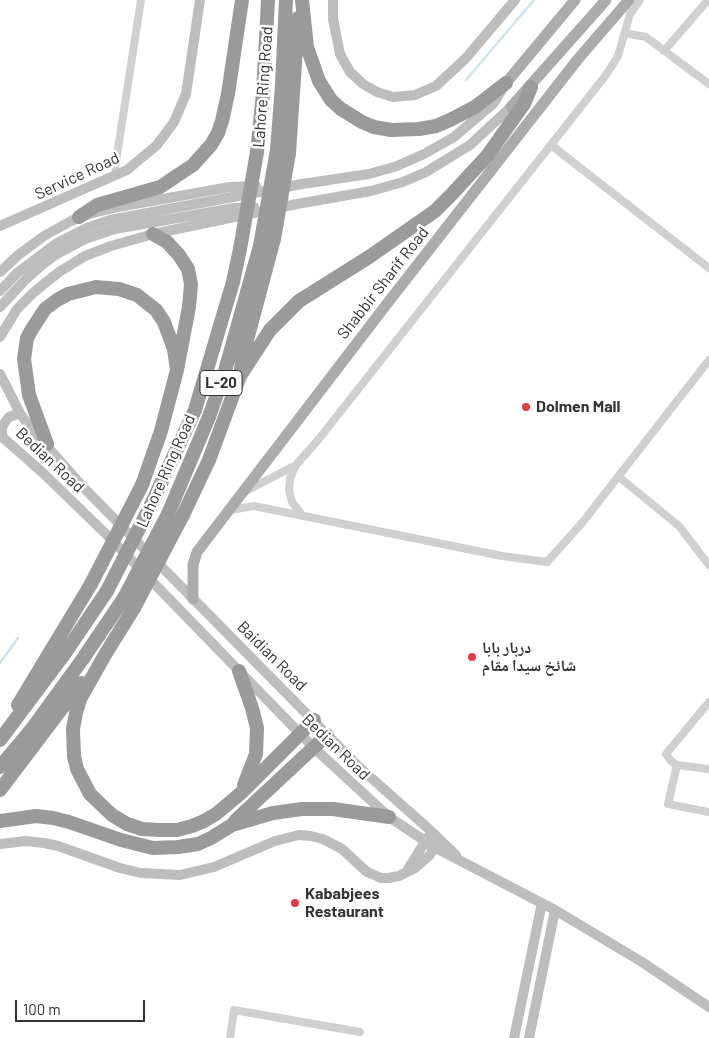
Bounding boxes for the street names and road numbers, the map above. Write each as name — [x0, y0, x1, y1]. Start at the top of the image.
street label: Lahore Ring Road — [249, 26, 277, 148]
street label: Service Road — [32, 148, 122, 204]
street label: Shabbir Sharif Road — [333, 223, 433, 343]
road number: L-20 — [200, 370, 242, 396]
street label: Lahore Ring Road — [133, 412, 199, 530]
street label: Bedian Road — [12, 423, 88, 497]
street label: Baidian Road — [233, 617, 311, 695]
street label: Bedian Road — [298, 710, 374, 784]

